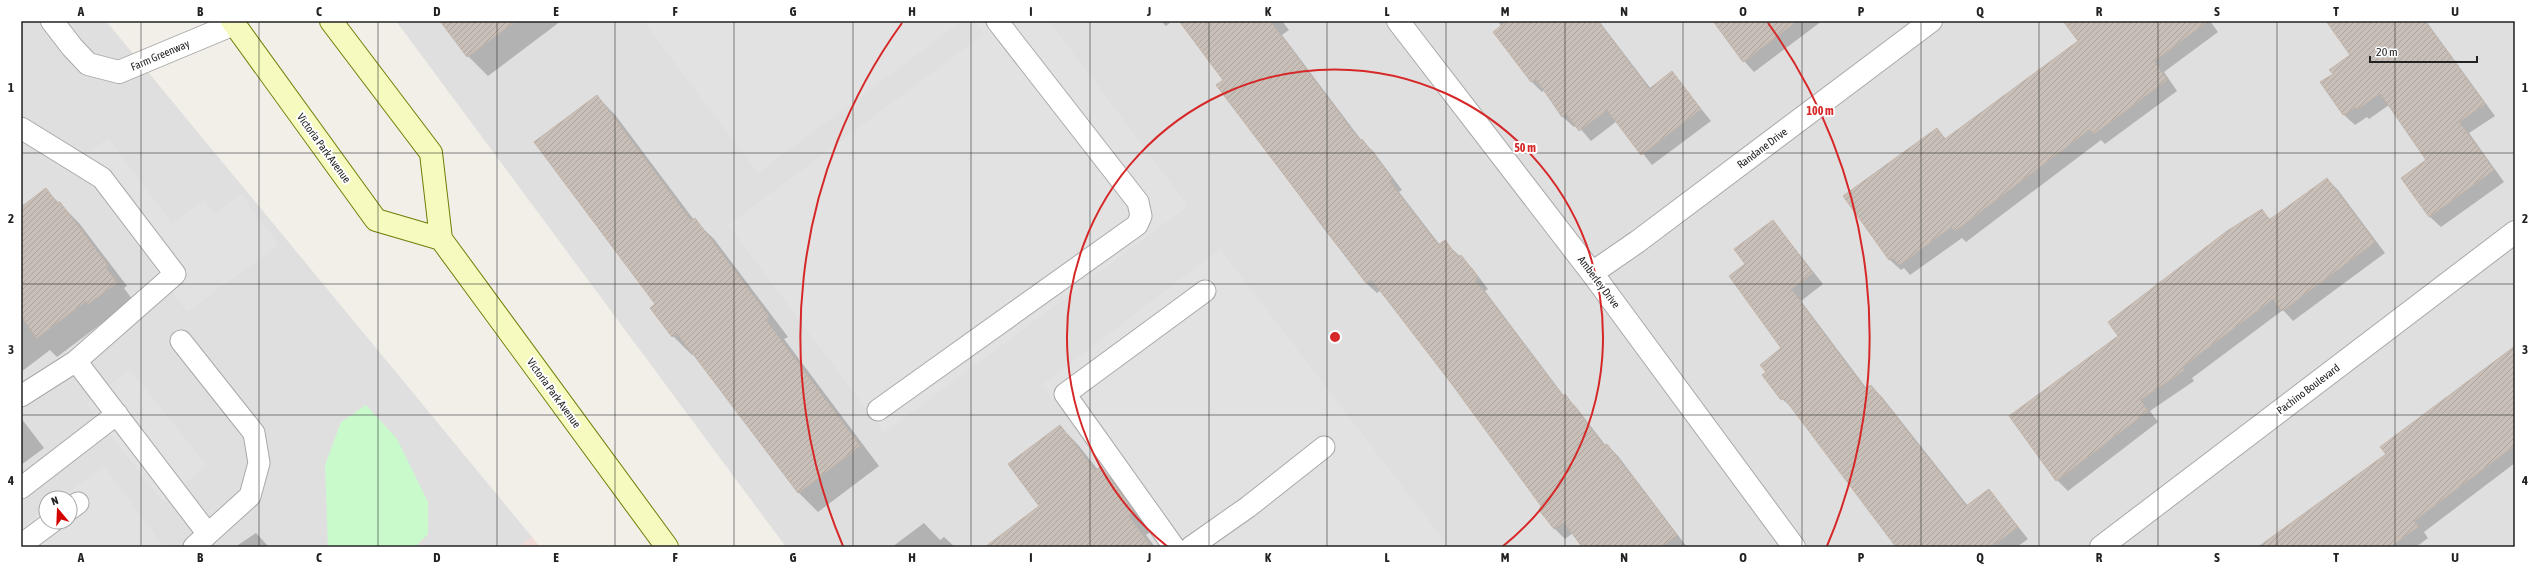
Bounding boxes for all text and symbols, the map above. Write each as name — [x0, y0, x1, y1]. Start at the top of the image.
text: A — [77, 4, 85, 19]
text: B — [197, 4, 204, 19]
text: C — [316, 4, 322, 19]
text: D — [433, 4, 441, 19]
text: E — [553, 4, 559, 19]
text: F — [672, 4, 678, 19]
text: G — [790, 4, 797, 19]
text: H — [908, 4, 916, 19]
text: I — [1029, 4, 1033, 19]
text: J — [1146, 4, 1151, 19]
text: K — [1265, 4, 1272, 19]
text: L — [1384, 4, 1390, 19]
text: M — [1501, 4, 1510, 19]
text: N — [1620, 4, 1628, 19]
text: O — [1739, 4, 1747, 19]
text: P — [1858, 4, 1865, 19]
text: Q — [1976, 4, 1984, 19]
text: R — [2096, 4, 2103, 19]
text: S — [2214, 4, 2220, 19]
text: T — [2333, 4, 2339, 19]
text: U — [2451, 4, 2459, 19]
street label: Farm Greenway — [129, 37, 192, 73]
scale bar — [2370, 38, 2477, 64]
text: 20 m — [2376, 45, 2398, 59]
text: 1 — [8, 80, 14, 95]
text: 1 — [2522, 80, 2528, 95]
text: 100 m — [1806, 104, 1834, 118]
street label: Victoria Park Avenue — [295, 111, 353, 185]
street label: Randane Drive — [1735, 125, 1789, 171]
text: 50 m — [1514, 141, 1536, 155]
text: 2 — [8, 211, 14, 226]
text: 2 — [2522, 211, 2528, 226]
street label: Amberley Drive — [1576, 254, 1622, 310]
centre of rings — [1328, 330, 1342, 344]
text: 3 — [8, 342, 14, 357]
text: 3 — [2522, 342, 2528, 357]
street label: Victoria Park Avenue — [525, 356, 583, 430]
street label: Pachino Boulevard — [2274, 361, 2342, 417]
text: 4 — [7, 473, 14, 488]
text: 4 — [2521, 473, 2528, 488]
north arrow — [38, 490, 78, 530]
text: N — [50, 494, 60, 507]
text: A — [77, 550, 85, 565]
text: B — [197, 550, 204, 565]
text: C — [316, 550, 322, 565]
text: D — [433, 550, 441, 565]
text: E — [553, 550, 559, 565]
text: F — [672, 550, 678, 565]
text: G — [790, 550, 797, 565]
text: H — [908, 550, 916, 565]
text: I — [1029, 550, 1033, 565]
text: J — [1146, 550, 1151, 565]
text: K — [1265, 550, 1272, 565]
text: L — [1384, 550, 1390, 565]
text: M — [1501, 550, 1510, 565]
text: N — [1620, 550, 1628, 565]
text: O — [1739, 550, 1747, 565]
text: P — [1858, 550, 1865, 565]
text: Q — [1976, 550, 1984, 565]
text: R — [2096, 550, 2103, 565]
text: S — [2214, 550, 2220, 565]
text: T — [2333, 550, 2339, 565]
text: U — [2451, 550, 2459, 565]

